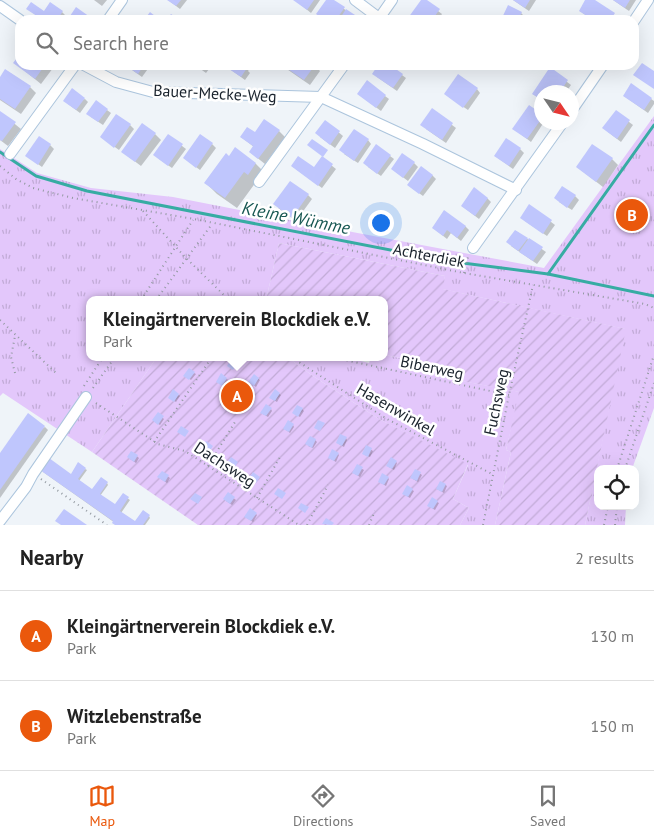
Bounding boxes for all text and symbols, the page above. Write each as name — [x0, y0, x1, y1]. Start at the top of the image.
search box — [15, 15, 639, 70]
icon: search — [33, 29, 61, 57]
text: Search here — [73, 31, 169, 55]
street label: Bauer-Mecke-Weg — [153, 80, 277, 106]
north arrow — [534, 85, 579, 130]
water label: Kleine Wümme — [240, 196, 353, 239]
pin: B — [616, 196, 648, 234]
your location — [368, 210, 394, 236]
street label: Achterdiek — [391, 238, 467, 272]
popup — [86, 296, 388, 361]
text: Kleingärtnerverein Blockdiek e.V. — [103, 307, 371, 331]
text: Park — [103, 331, 132, 351]
street label: Biberweg — [399, 351, 465, 383]
street label: Fuchsweg — [479, 367, 513, 437]
pin: A — [221, 377, 253, 415]
street label: Hasenwinkel — [353, 378, 439, 440]
street label: Dachsweg — [191, 437, 259, 491]
map controls — [594, 465, 639, 510]
button: locate — [594, 465, 639, 510]
text: Nearby — [20, 544, 83, 571]
text: 2 results — [575, 548, 634, 568]
text: Kleingärtnerverein Blockdiek e.V. — [67, 614, 335, 638]
text: A — [31, 626, 41, 646]
text: 130 m — [591, 626, 634, 646]
text: Park — [67, 638, 96, 658]
text: Witzlebenstraße — [67, 704, 202, 728]
text: B — [31, 716, 41, 736]
text: 150 m — [591, 716, 634, 736]
text: Park — [67, 728, 96, 748]
tab: Map — [88, 782, 116, 830]
tab: Directions — [293, 782, 353, 830]
tab: Saved — [530, 782, 566, 830]

